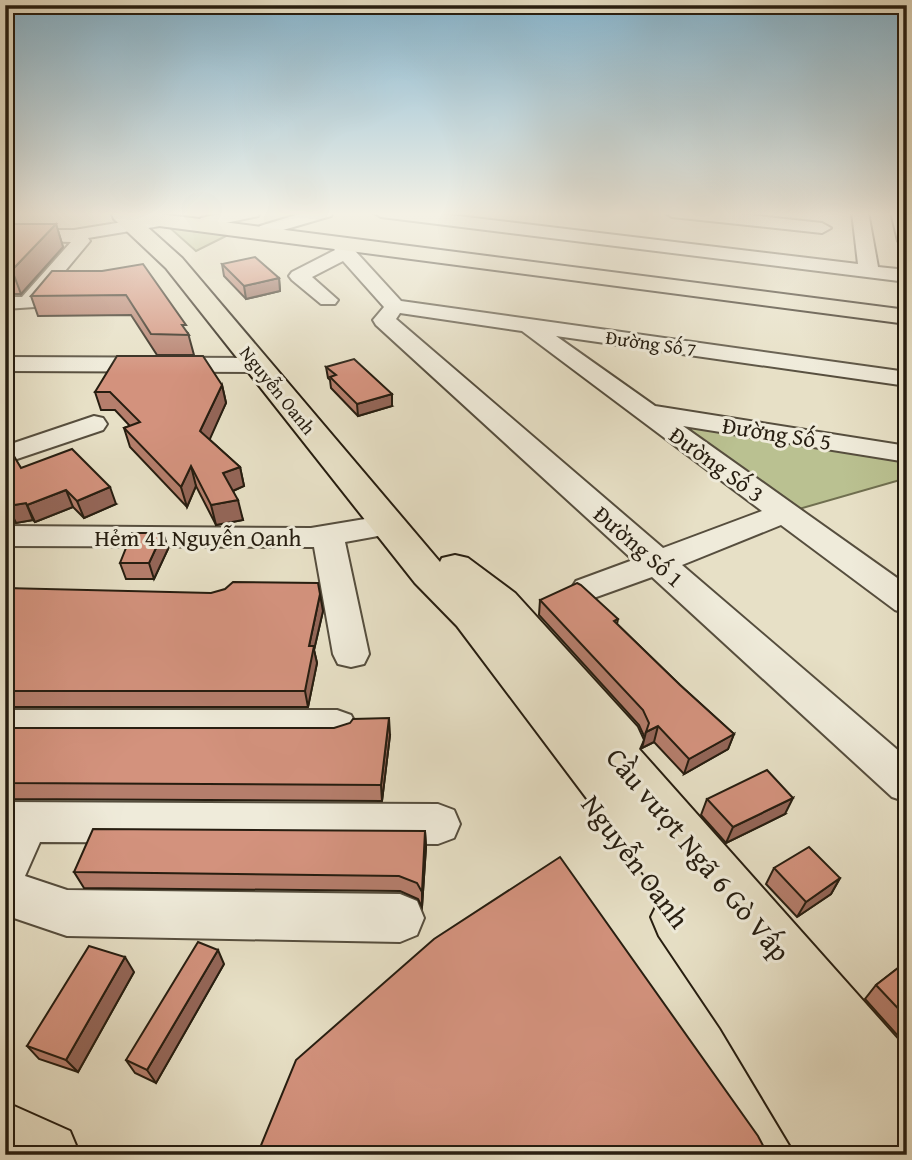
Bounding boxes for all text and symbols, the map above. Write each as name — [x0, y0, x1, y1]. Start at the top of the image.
street label: Đường Số 7 — [604, 323, 698, 363]
street label: Nguyễn Oanh — [233, 340, 323, 441]
street label: Đường Số 5 — [720, 408, 834, 458]
street label: Đường Số 3 — [663, 418, 771, 510]
street label: Đường Số 1 — [587, 498, 691, 594]
street label: Hẻm 41 Nguyễn Oanh — [95, 521, 302, 554]
street label: Cầu vượt Ngã 6 Gò Vấp — [597, 738, 801, 970]
street label: Nguyễn Oanh — [572, 786, 700, 937]

